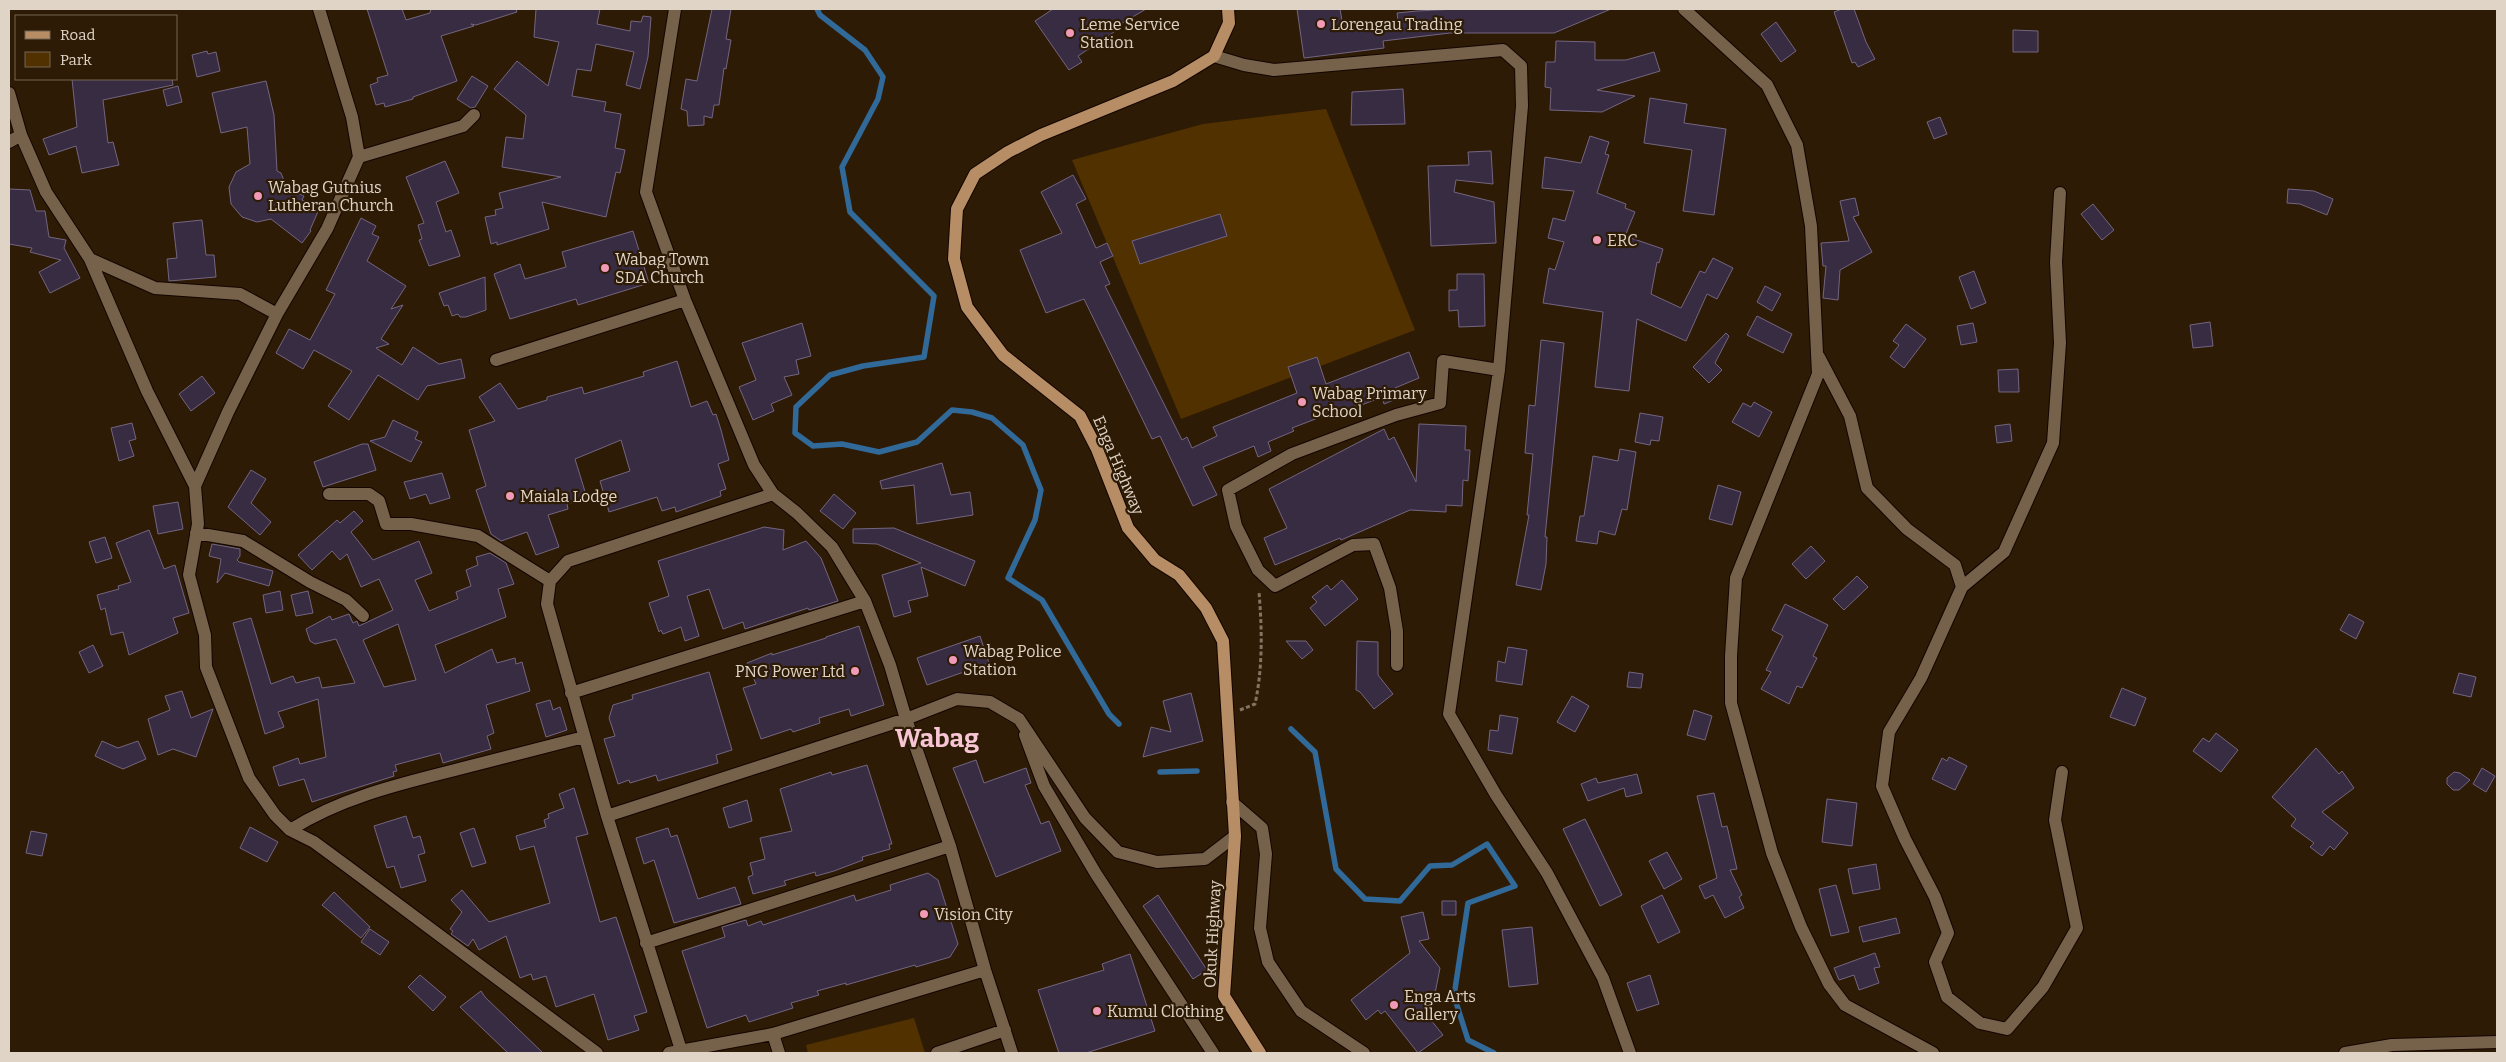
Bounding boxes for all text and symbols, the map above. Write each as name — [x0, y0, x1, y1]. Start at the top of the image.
legend — [15, 15, 178, 80]
place label: Leme Service Station — [1080, 15, 1180, 52]
place label: Lorengau Trading — [1331, 15, 1463, 34]
marker: Lorengau Trading — [1315, 18, 1327, 30]
text: Road — [60, 26, 95, 44]
marker: Leme Service Station — [1064, 27, 1076, 39]
text: Park — [60, 51, 92, 69]
place label: Wabag Gutnius Lutheran Church — [268, 178, 394, 215]
marker: Wabag Gutnius Lutheran Church — [252, 190, 264, 202]
place label: ERC — [1607, 231, 1638, 250]
marker: ERC — [1591, 234, 1603, 246]
place label: Wabag Town SDA Church — [615, 250, 709, 287]
marker: Wabag Town SDA Church — [599, 262, 611, 274]
place label: Wabag Primary School — [1312, 384, 1427, 421]
marker: Wabag Primary School — [1296, 396, 1308, 408]
street label: Enga Highway — [1089, 413, 1148, 518]
place label: Maiala Lodge — [520, 487, 617, 506]
marker: Maiala Lodge — [504, 490, 516, 502]
place label: Wabag Police Station — [963, 642, 1061, 679]
marker: Wabag Police Station — [947, 654, 959, 666]
place label: PNG Power Ltd — [735, 662, 846, 681]
marker: PNG Power Ltd — [849, 665, 861, 677]
district label: Wabag — [895, 723, 979, 754]
street label: Okuk Highway — [1200, 879, 1225, 988]
place label: Vision City — [934, 905, 1013, 924]
marker: Vision City — [918, 908, 930, 920]
place label: Enga Arts Gallery — [1404, 987, 1476, 1024]
marker: Enga Arts Gallery — [1388, 999, 1400, 1011]
place label: Kumul Clothing — [1107, 1002, 1224, 1021]
marker: Kumul Clothing — [1091, 1005, 1103, 1017]

